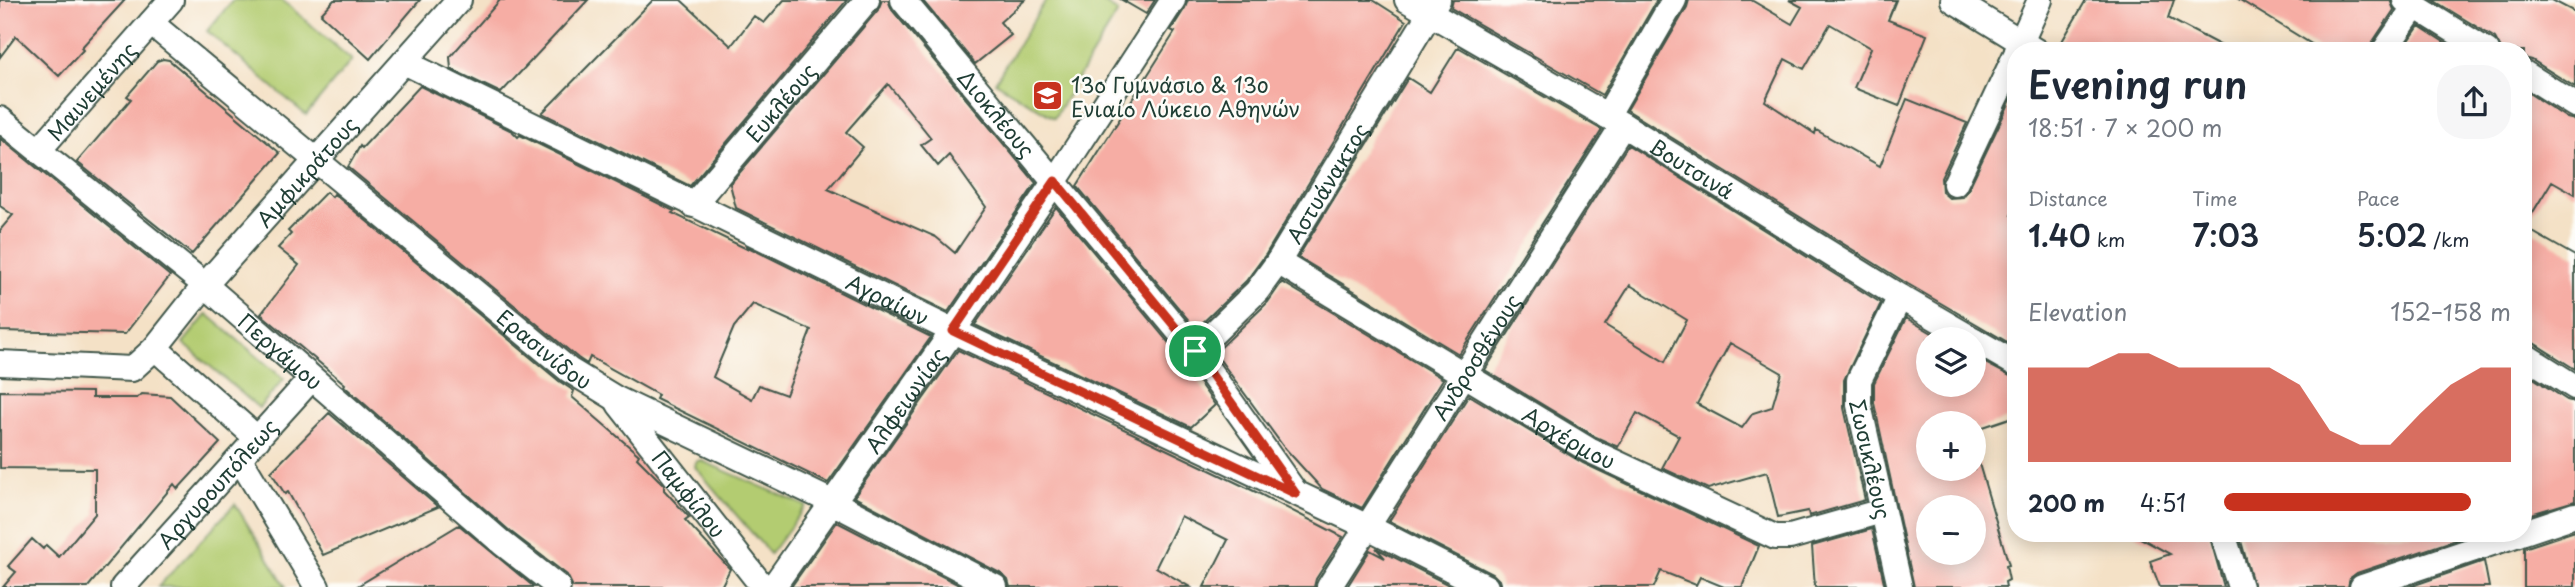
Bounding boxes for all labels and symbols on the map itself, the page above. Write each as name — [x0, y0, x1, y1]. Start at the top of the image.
street label: Μαινεμένης — [39, 34, 144, 147]
street label: Ευκλέους — [737, 55, 823, 149]
street label: Διοκλέους — [951, 62, 1043, 164]
place label: 13ο Γυμνάσιο & 13ο Ενιαίο Λύκειο Αθηνών — [1071, 68, 1300, 124]
school or university icon: 13ο Γυμνάσιο & 13ο Ενιαίο Λύκειο Αθηνών — [1031, 79, 1065, 113]
street label: Αμφικράτους — [248, 109, 364, 234]
street label: Αστυάνακτος — [1277, 116, 1376, 249]
street label: Βουτσινά — [1644, 130, 1741, 206]
street label: Αγραίων — [841, 265, 935, 333]
street label: Ανδροσθένους — [1423, 287, 1528, 426]
street label: Ερασινίδου — [490, 301, 598, 396]
street label: Περγάμου — [231, 305, 330, 397]
pin — [1165, 321, 1225, 381]
street label: Αλφειωνίας — [856, 340, 953, 459]
street label: Σωσικλέους — [1842, 396, 1900, 522]
street label: Αρχέρμου — [1517, 398, 1621, 476]
street label: Αργυρουπόλεως — [149, 411, 284, 555]
street label: Παμφίλου — [645, 443, 734, 544]

